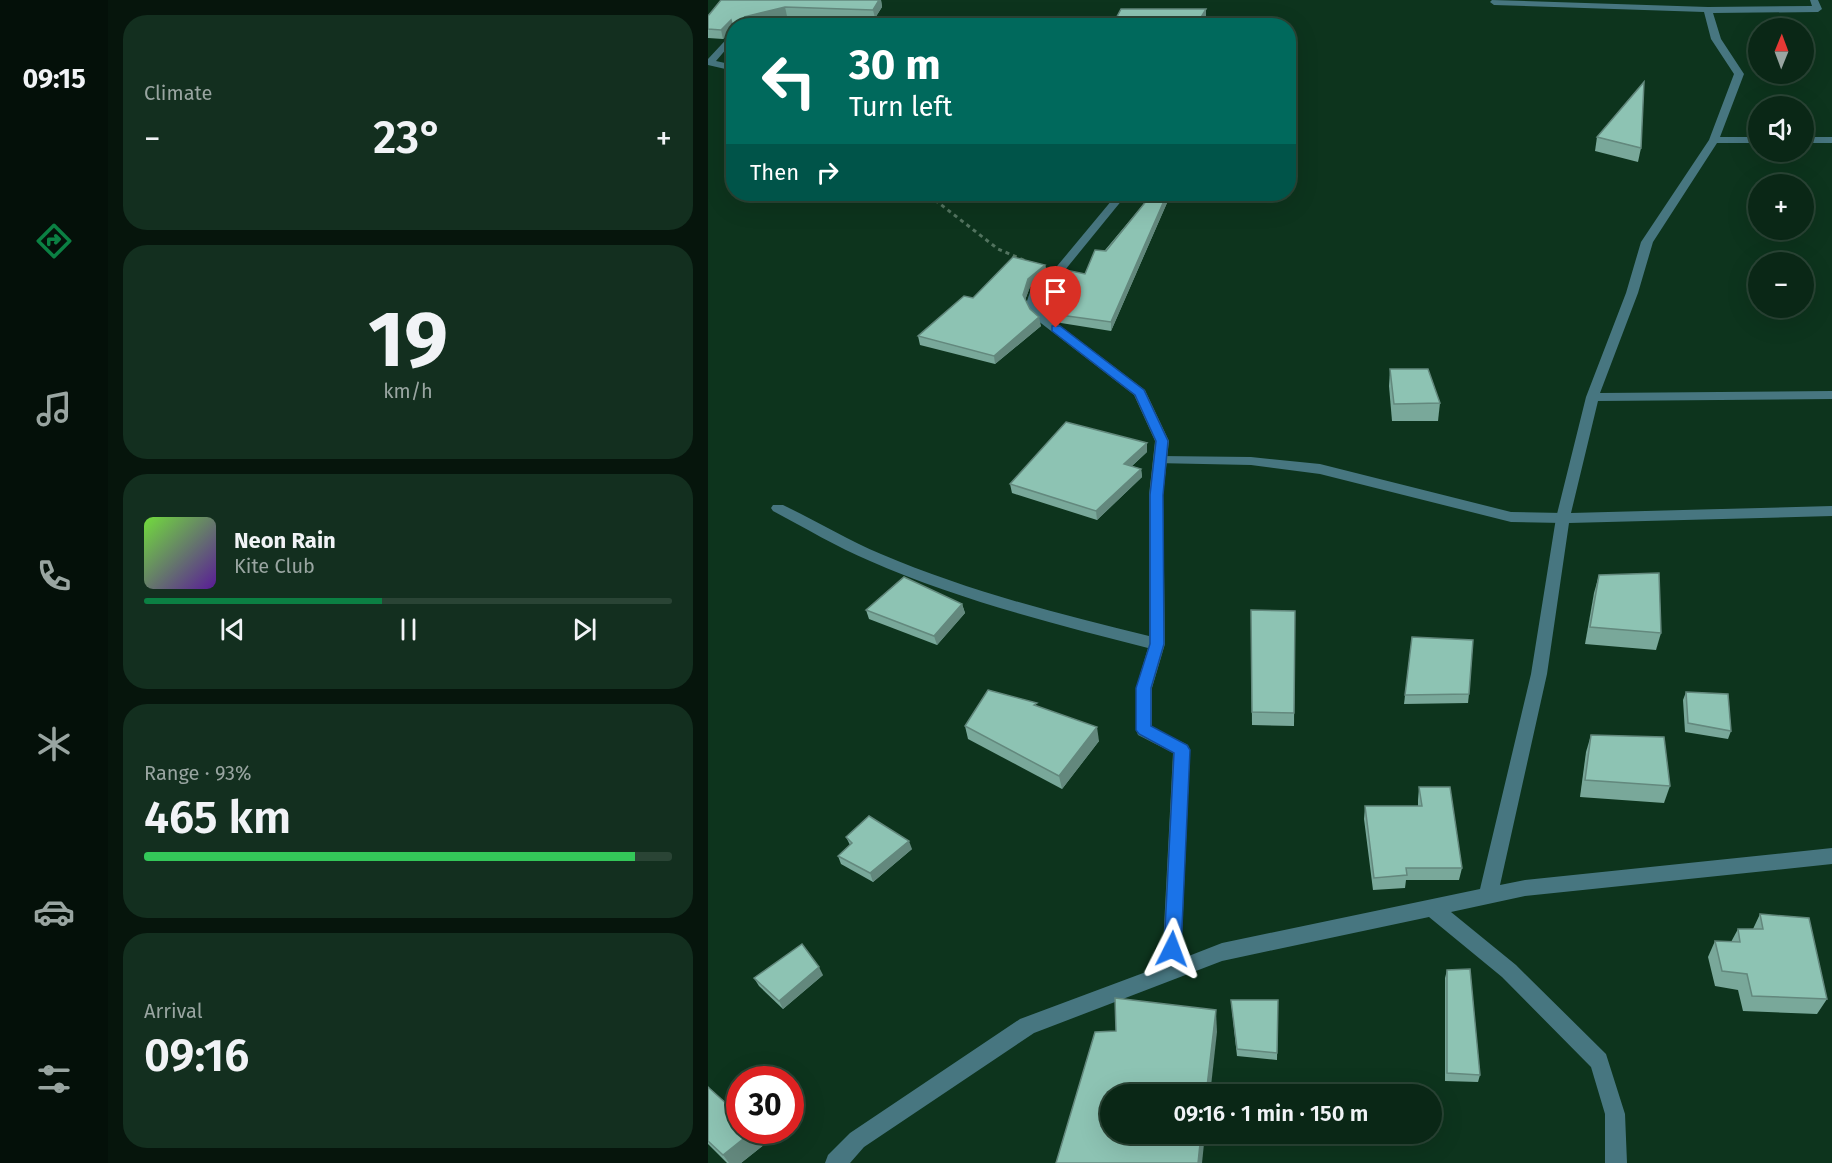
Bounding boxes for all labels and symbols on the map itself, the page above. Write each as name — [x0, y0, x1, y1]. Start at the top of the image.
north arrow — [1748, 18, 1814, 84]
pin — [1030, 266, 1081, 328]
position arrow — [1140, 917, 1204, 981]
speed limit sign: 30 — [726, 1066, 804, 1144]

